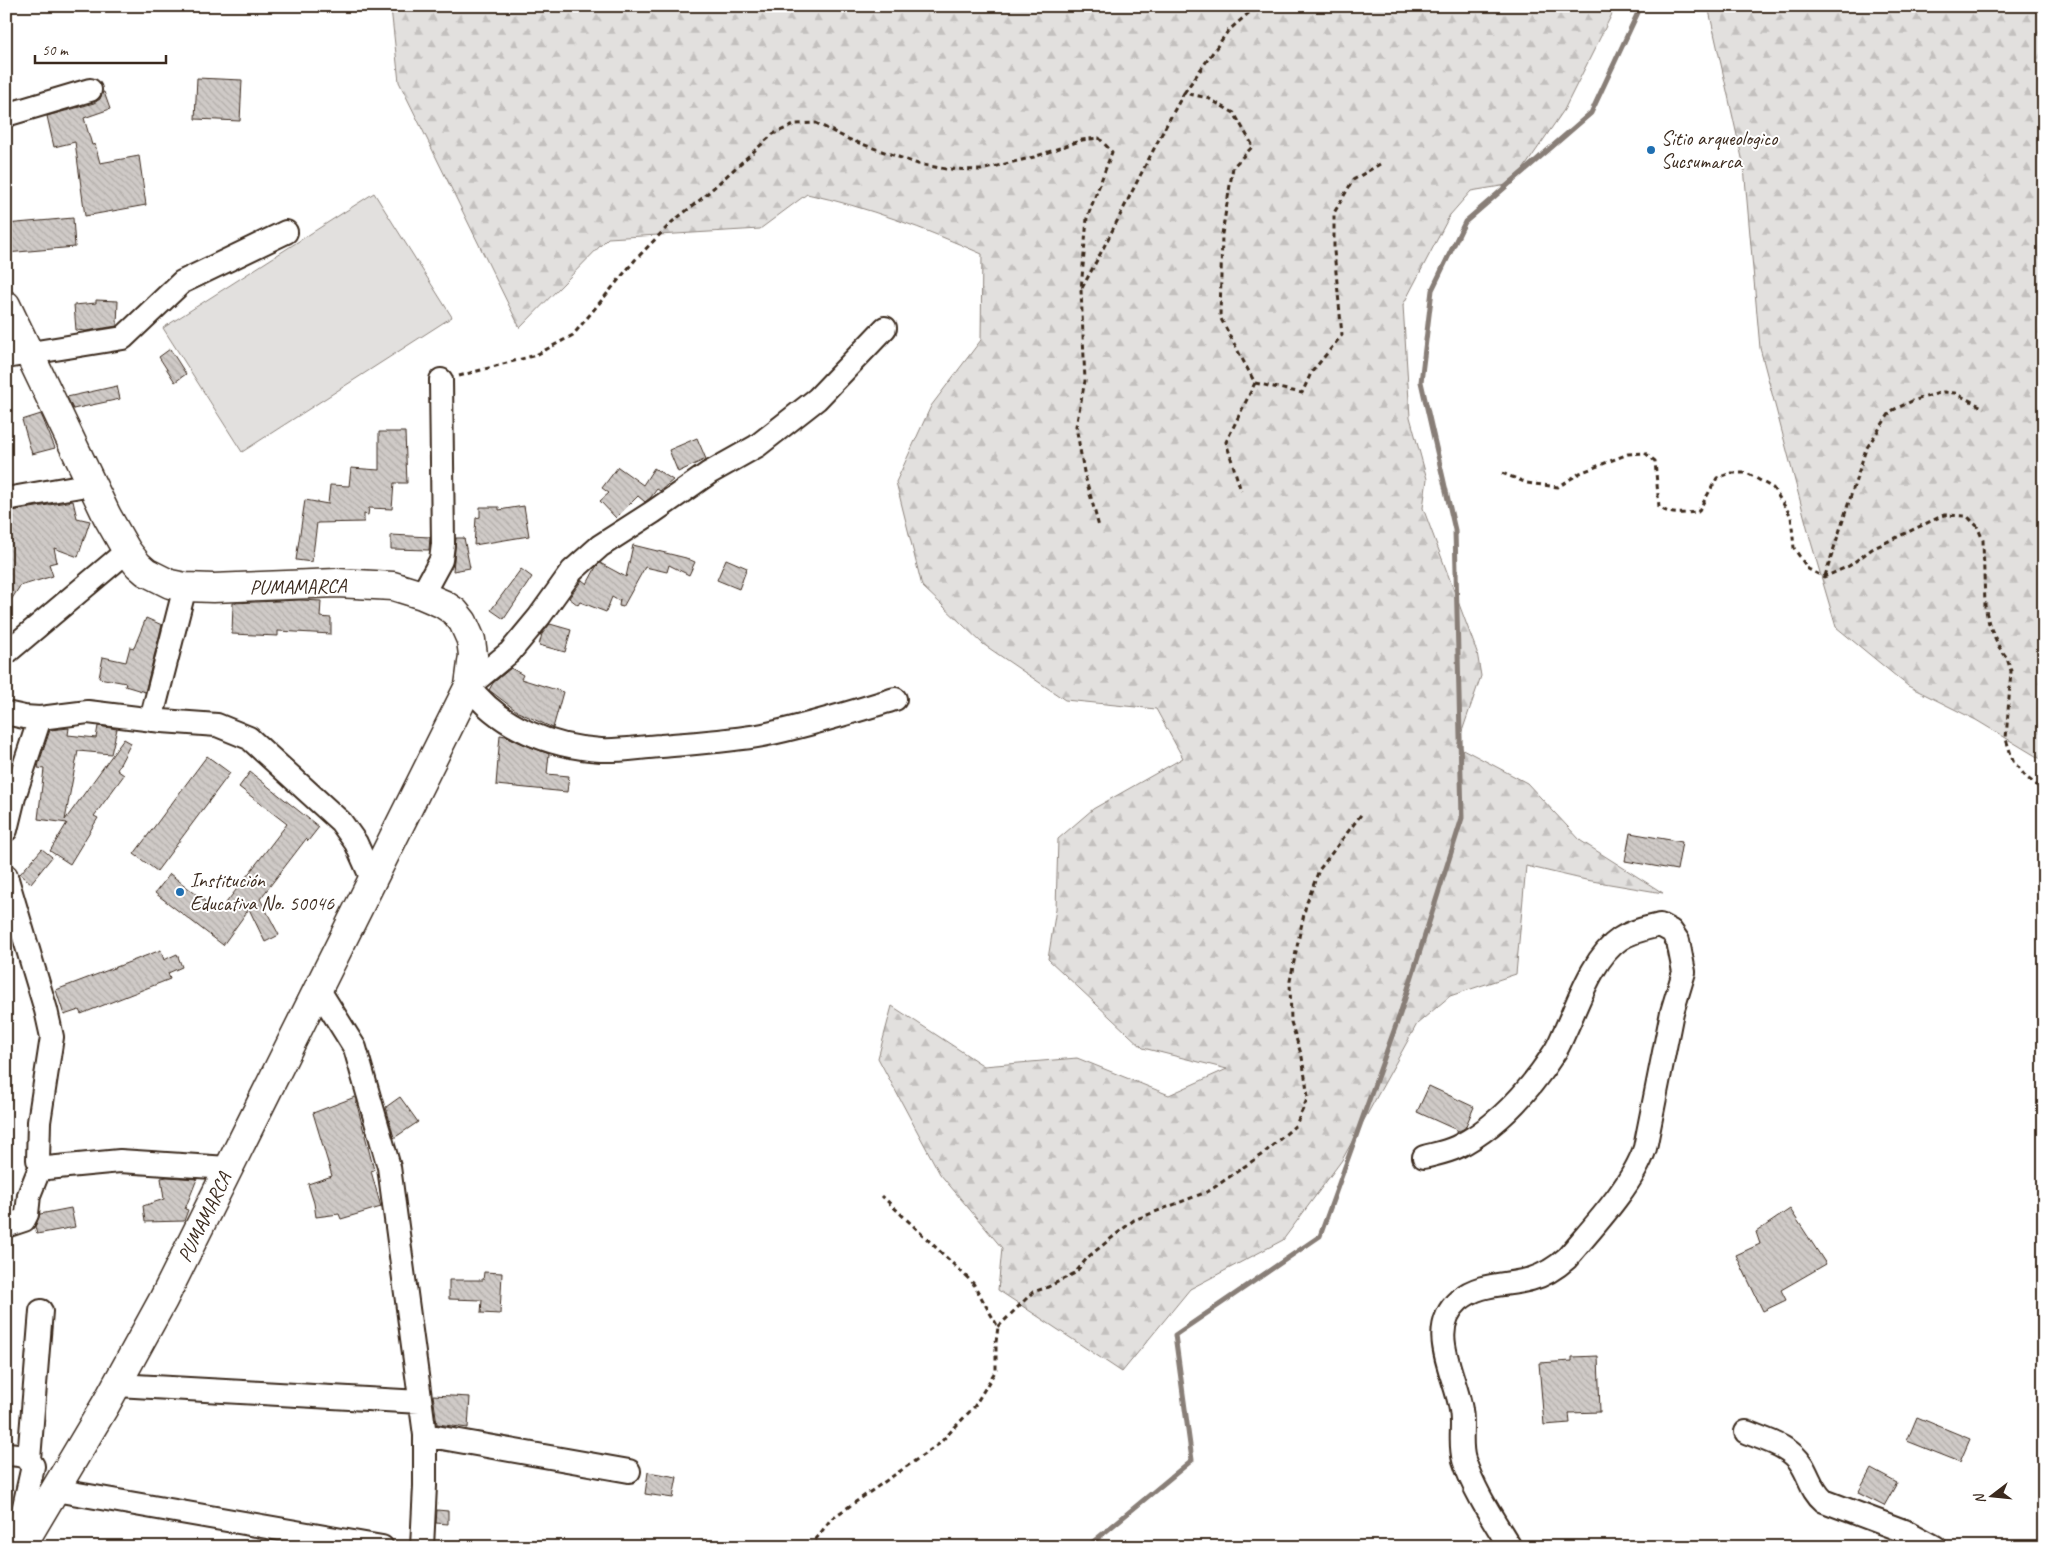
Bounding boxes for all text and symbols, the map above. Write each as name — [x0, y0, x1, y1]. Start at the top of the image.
scale bar — [35, 32, 166, 64]
text: 50 m — [42, 41, 69, 60]
place label: Sitio arqueologico Sucsumarca — [1661, 126, 1778, 174]
marker: Sitio arqueologico Sucsumarca — [1645, 144, 1657, 156]
street label: PUMAMARCA — [249, 573, 347, 600]
place label: Institución Educativa No. 50046 — [190, 868, 335, 916]
marker: Institución Educativa No. 50046 — [174, 886, 186, 898]
street label: PUMAMARCA — [172, 1167, 237, 1266]
north arrow — [1968, 1470, 2018, 1520]
text: N — [1970, 1491, 1989, 1506]

